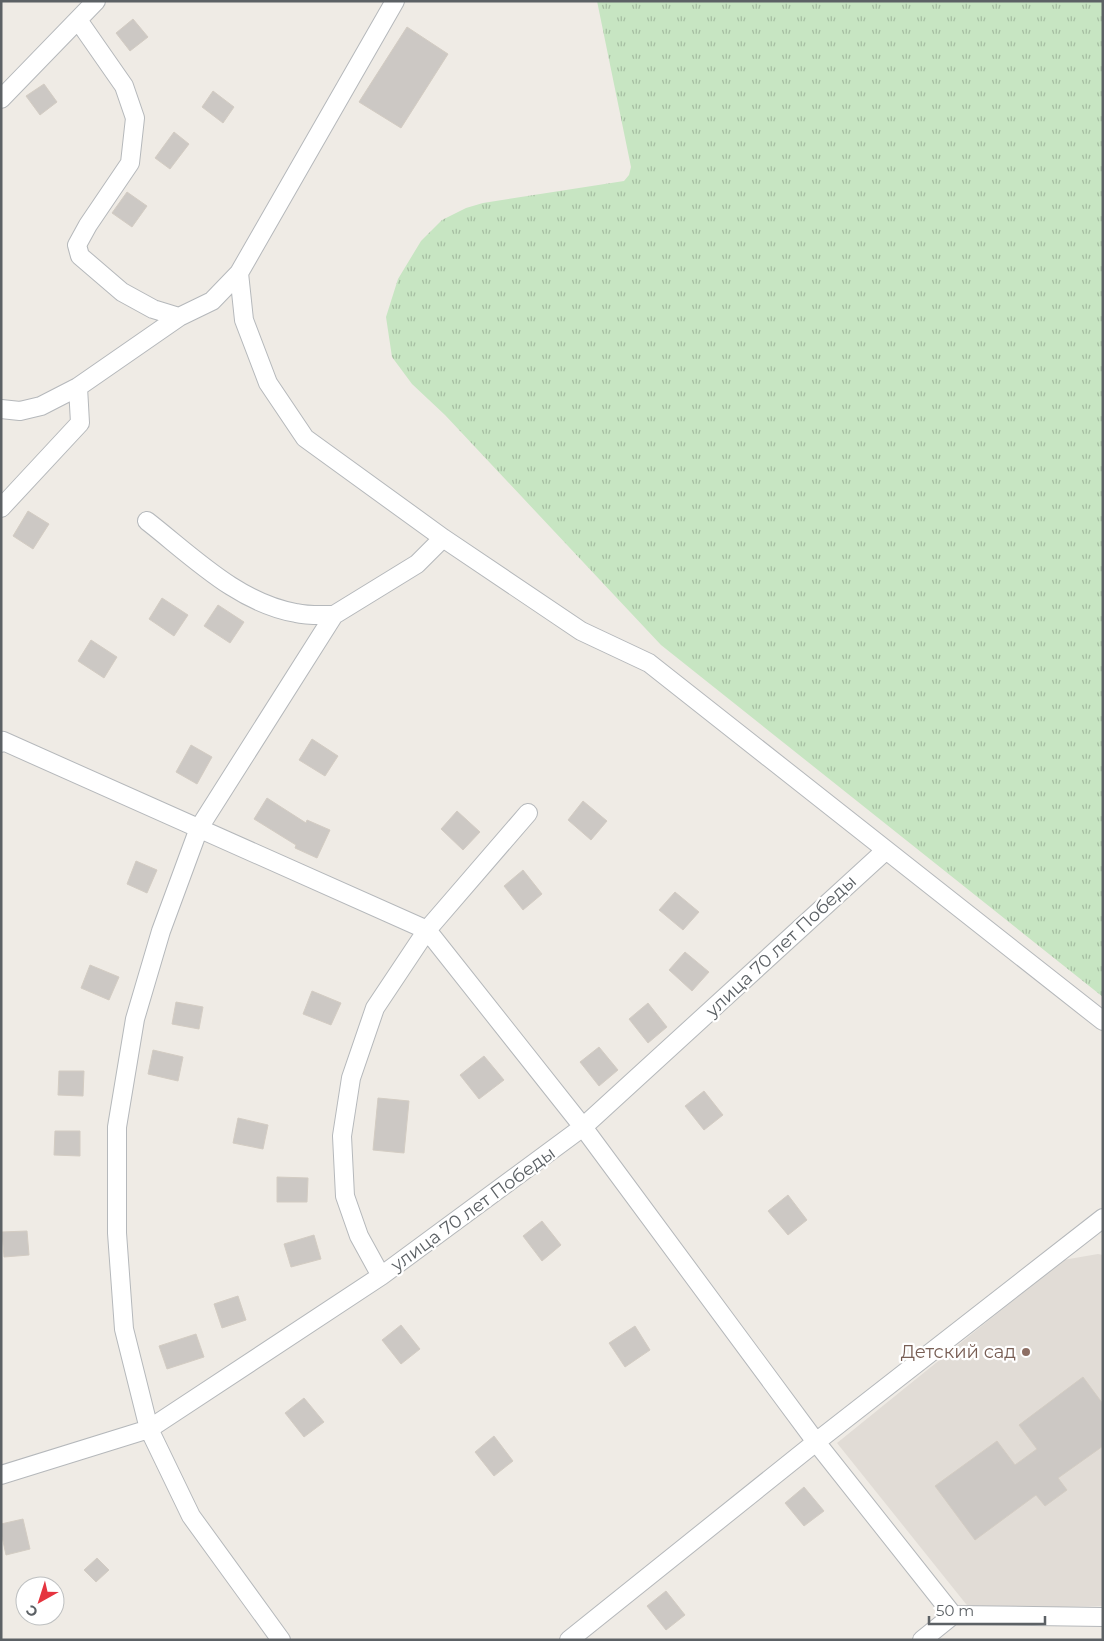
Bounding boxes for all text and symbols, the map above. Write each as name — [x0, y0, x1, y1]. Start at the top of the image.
street label: улица 70 лет Победы — [700, 870, 861, 1022]
street label: улица 70 лет Победы — [386, 1142, 560, 1277]
place label: Детский сад — [901, 1341, 1016, 1363]
marker: Детский сад — [1020, 1346, 1032, 1358]
north arrow — [15, 1576, 65, 1626]
scale bar — [929, 1594, 1045, 1626]
text: С — [22, 1601, 41, 1621]
text: 50 m — [936, 1601, 974, 1620]

